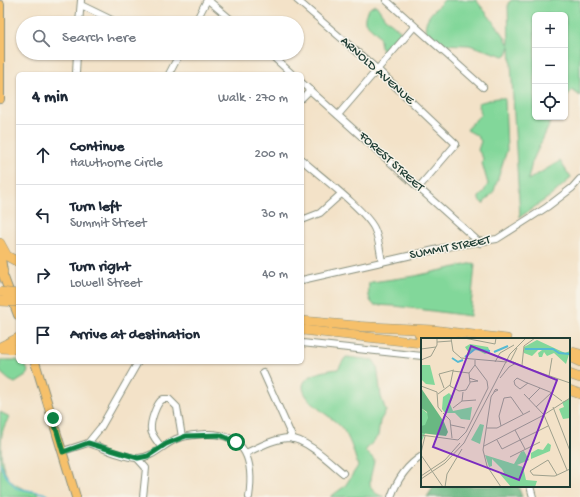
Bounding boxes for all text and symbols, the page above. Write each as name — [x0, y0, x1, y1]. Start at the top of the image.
map controls — [532, 12, 568, 120]
button: + — [532, 12, 568, 48]
search box — [16, 16, 304, 60]
icon: search — [30, 27, 52, 49]
text: Search here — [62, 29, 136, 47]
street label: ARNOLD AVENUE — [337, 34, 418, 109]
button: − — [532, 48, 568, 84]
button: locate — [532, 84, 568, 120]
text: 4 min — [32, 88, 68, 108]
text: Walk · 270 m — [218, 91, 288, 106]
street label: FOREST STREET — [355, 128, 427, 196]
text: Continue — [70, 138, 124, 156]
icon: ahead — [32, 144, 54, 166]
text: 200 m — [255, 147, 288, 162]
text: Hawthorne Circle — [70, 156, 163, 171]
text: Turn left — [70, 198, 121, 216]
icon: left — [32, 204, 54, 226]
text: 30 m — [262, 207, 288, 222]
text: Summit Street — [70, 216, 146, 231]
street label: SUMMIT STREET — [408, 233, 493, 263]
text: Turn right — [70, 258, 130, 276]
icon: right — [32, 264, 54, 286]
text: 40 m — [262, 267, 288, 282]
text: Lowell Street — [70, 276, 142, 291]
icon: arrive — [32, 324, 54, 346]
text: Arrive at destination — [70, 326, 200, 344]
inset map — [421, 338, 570, 487]
route end — [44, 409, 62, 427]
route start — [227, 433, 245, 451]

